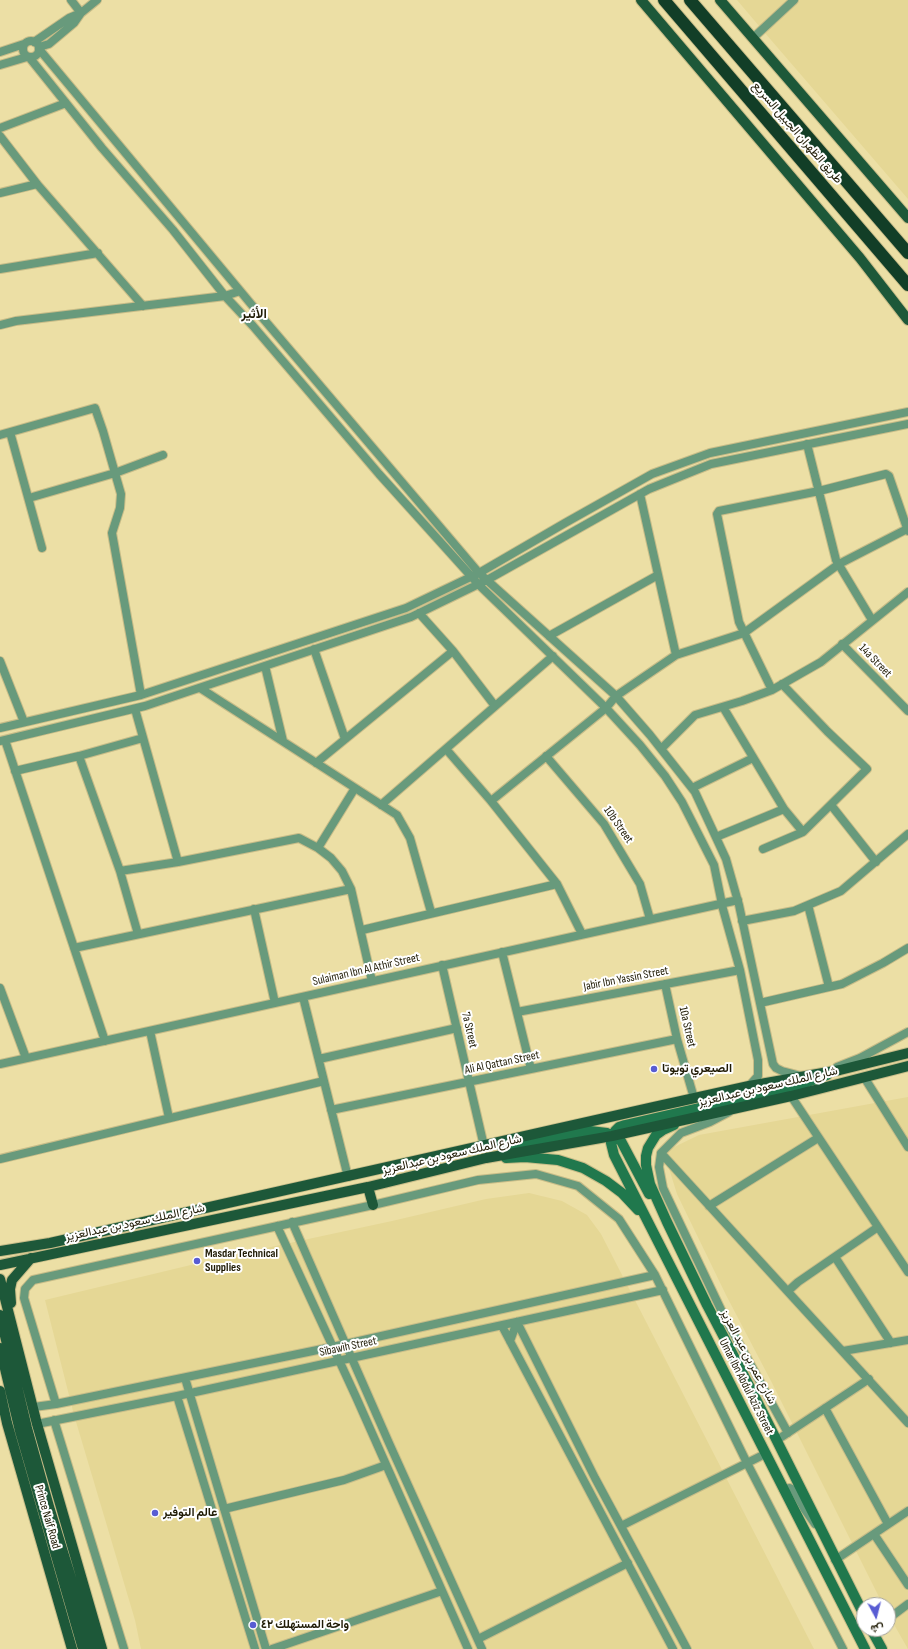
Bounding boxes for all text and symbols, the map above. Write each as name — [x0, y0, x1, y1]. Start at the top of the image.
street label: طريق الظهران الجبيل السريع — [749, 79, 845, 187]
district label: الأثير — [241, 307, 267, 323]
street label: 14a Street — [856, 641, 894, 681]
street label: 10b Street — [600, 804, 636, 846]
street label: Sulaiman Ibn Al Athir Street — [311, 951, 421, 989]
street label: Jabir Ibn Yassin Street — [582, 964, 670, 994]
street label: 10a Street — [675, 1005, 699, 1049]
street label: 7a Street — [458, 1011, 480, 1049]
street label: Ali Al Qattan Street — [463, 1048, 541, 1078]
place label: الصيعري تويوتا — [662, 1062, 732, 1076]
marker: الصيعري تويوتا — [649, 1064, 659, 1074]
street label: شارع الملك سعود بن عبدالعزيز — [697, 1064, 839, 1110]
street label: شارع الملك سعود بن عبدالعزيز — [381, 1132, 523, 1178]
street label: شارع الملك سعود بن عبدالعزيز — [64, 1201, 206, 1245]
place label: Masdar Technical Supplies — [205, 1247, 278, 1275]
marker: Masdar Technical Supplies — [192, 1256, 202, 1266]
street label: شارع عمر بن عبد العزيز — [717, 1307, 779, 1407]
street label: Sibawih Street — [318, 1334, 378, 1360]
street label: Umar Ibn Abdul Aziz Street — [716, 1337, 776, 1437]
street label: Prince Naif Road — [31, 1483, 63, 1551]
place label: عالم التوفير — [163, 1506, 217, 1520]
marker: عالم التوفير — [150, 1508, 160, 1518]
north arrow — [856, 1597, 896, 1637]
place label: واحة المستهلك ٤٢ — [261, 1618, 349, 1632]
marker: واحة المستهلك ٤٢ — [248, 1620, 258, 1630]
text: ش — [870, 1621, 885, 1636]

